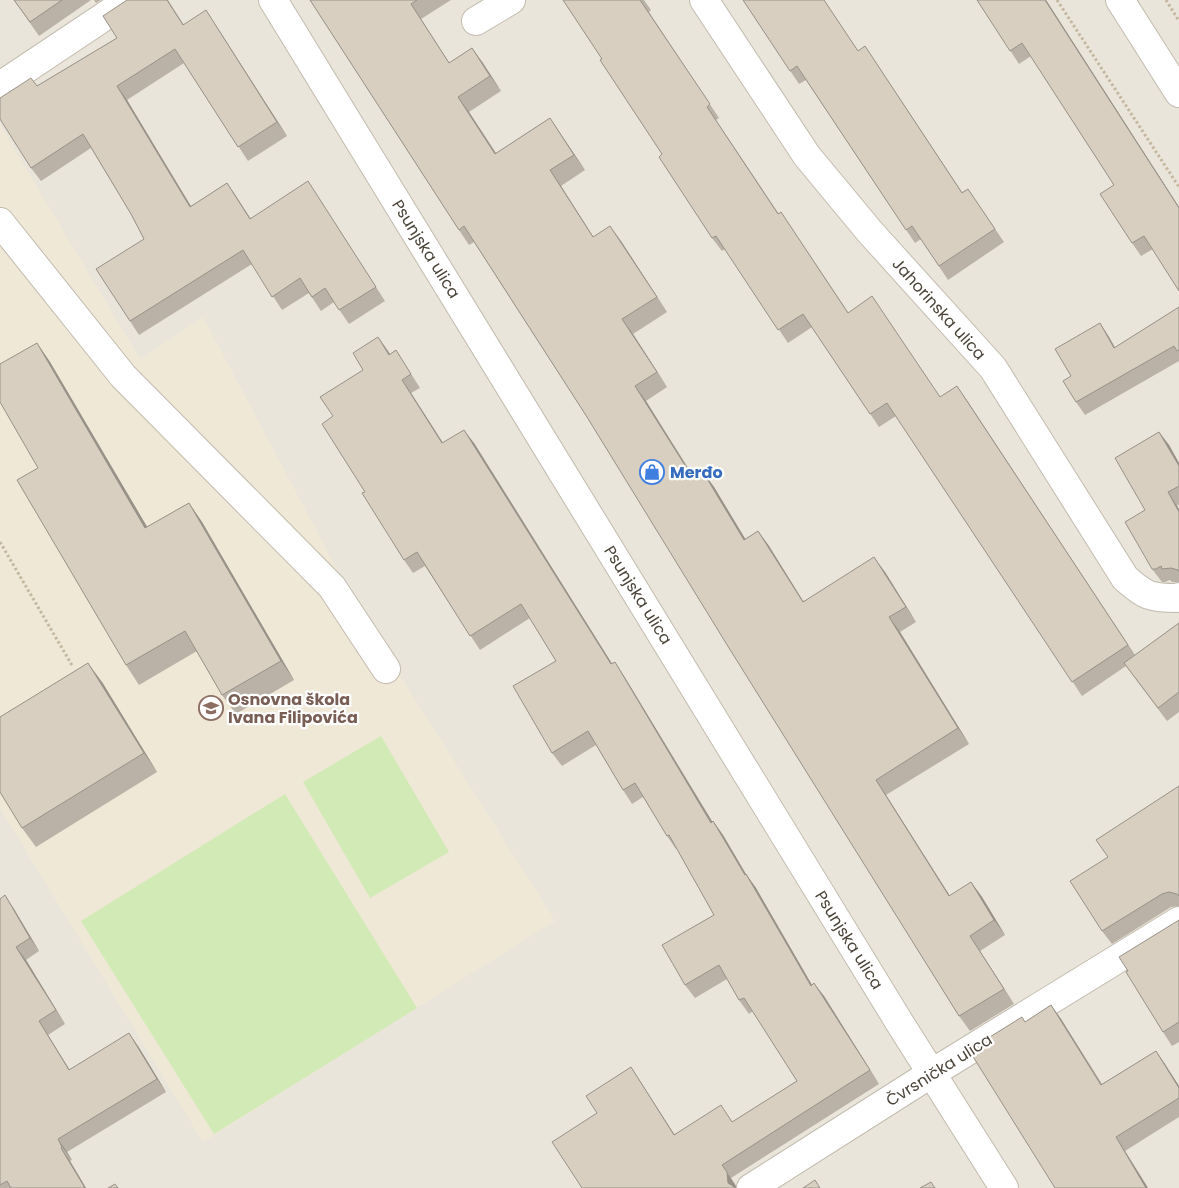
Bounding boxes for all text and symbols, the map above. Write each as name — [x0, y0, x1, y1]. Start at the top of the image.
street label: Psunjska ulica — [386, 195, 466, 303]
street label: Jahorinska ulica — [887, 253, 991, 365]
shop icon: Merđo — [639, 459, 665, 485]
place label: Merđo — [670, 461, 723, 484]
street label: Psunjska ulica — [598, 541, 678, 649]
place label: Osnovna škola Ivana Filipovića — [228, 688, 358, 729]
school or university icon: Osnovna škola Ivana Filipovića — [198, 695, 224, 721]
street label: Psunjska ulica — [809, 886, 889, 994]
street label: Čvrsnička ulica — [881, 1028, 997, 1112]

